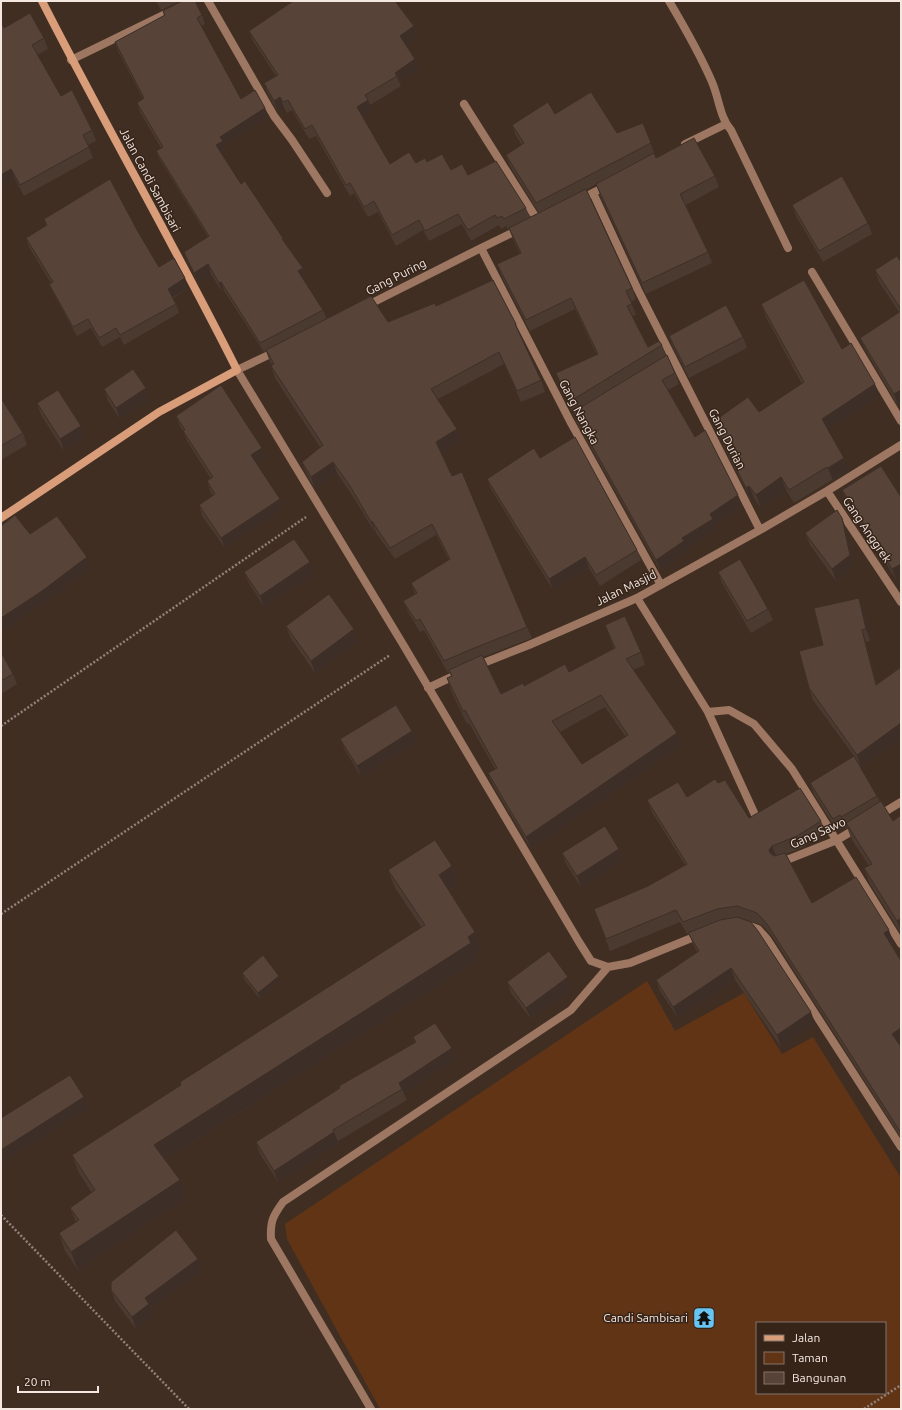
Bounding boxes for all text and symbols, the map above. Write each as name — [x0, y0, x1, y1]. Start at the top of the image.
street label: Jalan Candi Sambisari — [118, 126, 183, 234]
street label: Gang Puring — [363, 256, 428, 297]
street label: Gang Nangka — [557, 377, 602, 446]
street label: Gang Durian — [707, 406, 748, 471]
street label: Gang Anggrek — [841, 494, 894, 565]
street label: Jalan Masjid — [593, 567, 658, 608]
street label: Gang Sawo — [788, 815, 848, 851]
temple icon: Candi Sambisari — [691, 1305, 717, 1331]
place label: Candi Sambisari — [603, 1311, 688, 1324]
legend — [756, 1322, 886, 1394]
text: Jalan — [792, 1331, 820, 1344]
text: Taman — [792, 1351, 828, 1364]
scale bar — [18, 1368, 98, 1394]
text: Bangunan — [792, 1371, 846, 1384]
text: 20 m — [24, 1375, 51, 1388]

